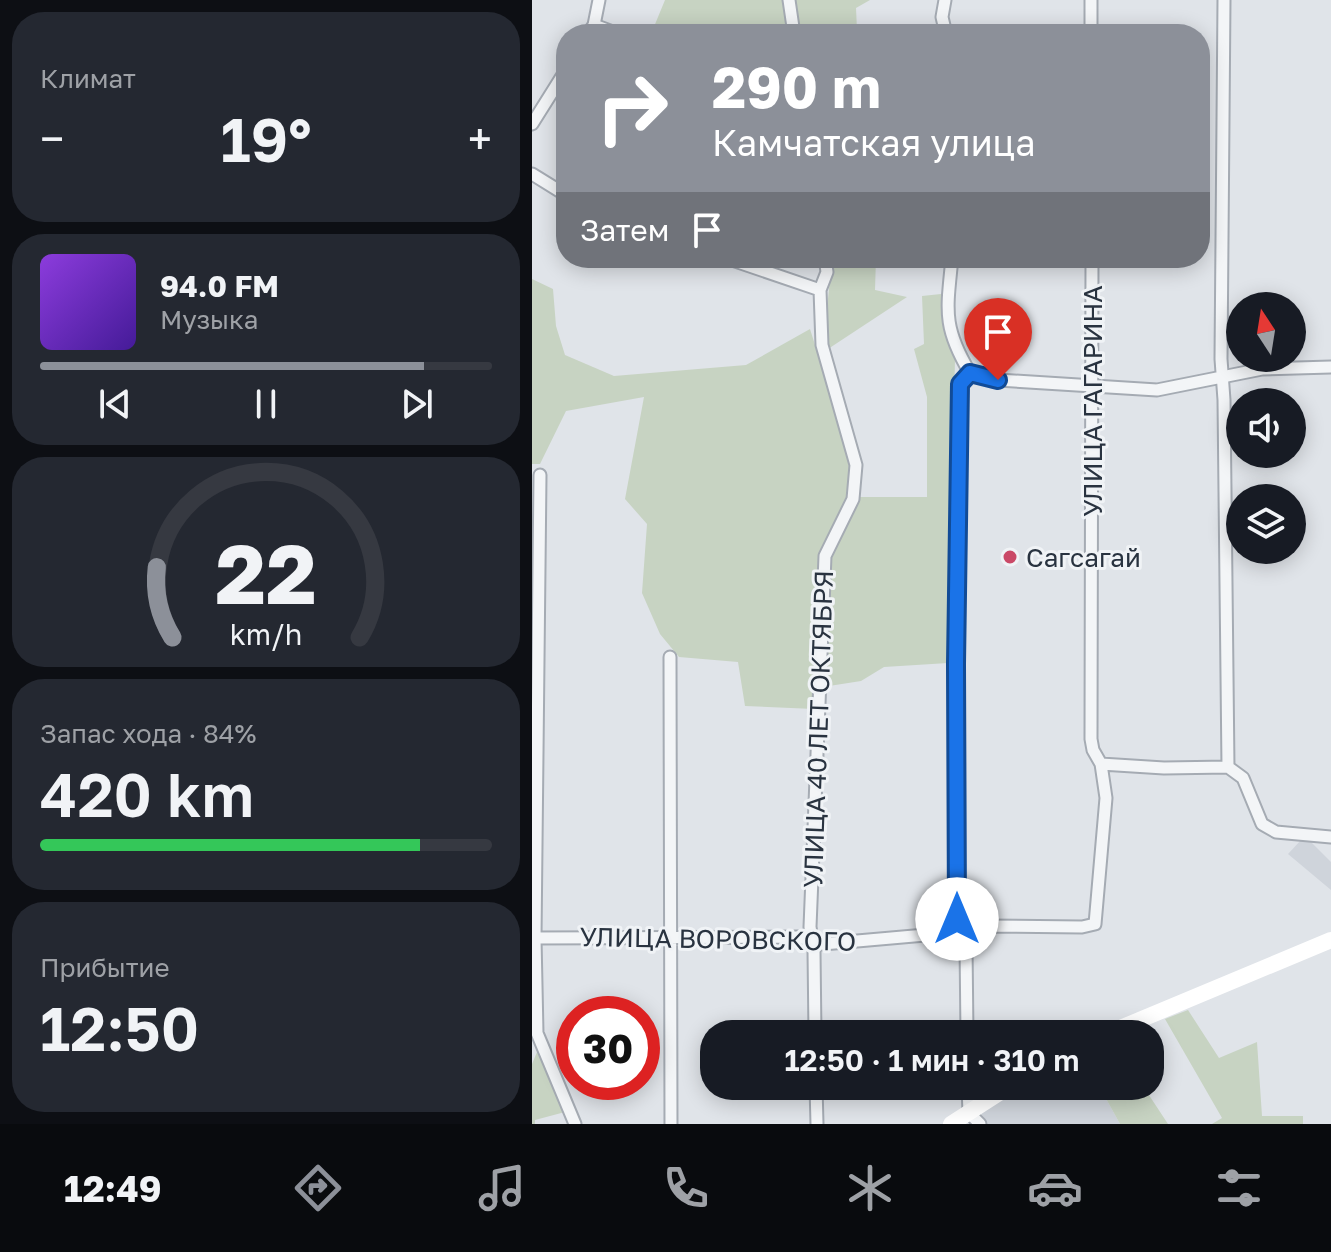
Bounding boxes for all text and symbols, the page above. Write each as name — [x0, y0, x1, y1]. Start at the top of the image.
text: 290 m — [712, 53, 881, 120]
icon: right — [580, 56, 684, 160]
text: Климат — [40, 63, 136, 94]
text: 19° — [220, 103, 312, 175]
text: − — [40, 112, 64, 165]
text: + — [468, 112, 492, 165]
text: Камчатская улица — [712, 121, 1036, 164]
icon: arrive — [685, 208, 729, 252]
text: Затем — [580, 212, 669, 248]
text: 94.0 FM — [160, 268, 279, 304]
street label: УЛИЦА ГАГАРИНА — [1077, 285, 1108, 517]
north arrow — [1226, 292, 1306, 372]
map controls — [1226, 292, 1306, 564]
pin — [964, 298, 1032, 380]
text: Музыка — [160, 304, 258, 335]
icon: arrive — [976, 310, 1020, 354]
icon: previous — [93, 382, 137, 426]
icon: pause — [244, 382, 288, 426]
icon: next — [395, 382, 439, 426]
button: sound — [1226, 388, 1306, 468]
button: layers — [1226, 484, 1306, 564]
text: 22 — [215, 522, 317, 622]
place label: Сагсагай — [1026, 542, 1141, 573]
marker: Сагсагай — [1001, 548, 1019, 566]
street label: УЛИЦА 40 ЛЕТ ОКТЯБРЯ — [797, 570, 839, 888]
text: km/h — [230, 617, 302, 651]
text: Запас хода · 84% — [40, 718, 256, 749]
text: 420 km — [40, 758, 254, 830]
position arrow — [915, 877, 999, 961]
street label: УЛИЦА ВОРОВСКОГО — [579, 921, 857, 957]
text: Прибытие — [40, 952, 169, 983]
text: 12:50 — [40, 992, 199, 1064]
speed limit sign: 30 — [556, 996, 660, 1100]
text: 12:50 · 1 мин · 310 m — [784, 1042, 1080, 1078]
icon: directions — [290, 1160, 346, 1216]
icon: music — [474, 1160, 530, 1216]
icon: phone — [658, 1160, 714, 1216]
icon: climate — [842, 1160, 898, 1216]
icon: car — [1027, 1160, 1083, 1216]
icon: filters — [1211, 1160, 1267, 1216]
text: 12:49 — [64, 1167, 162, 1210]

